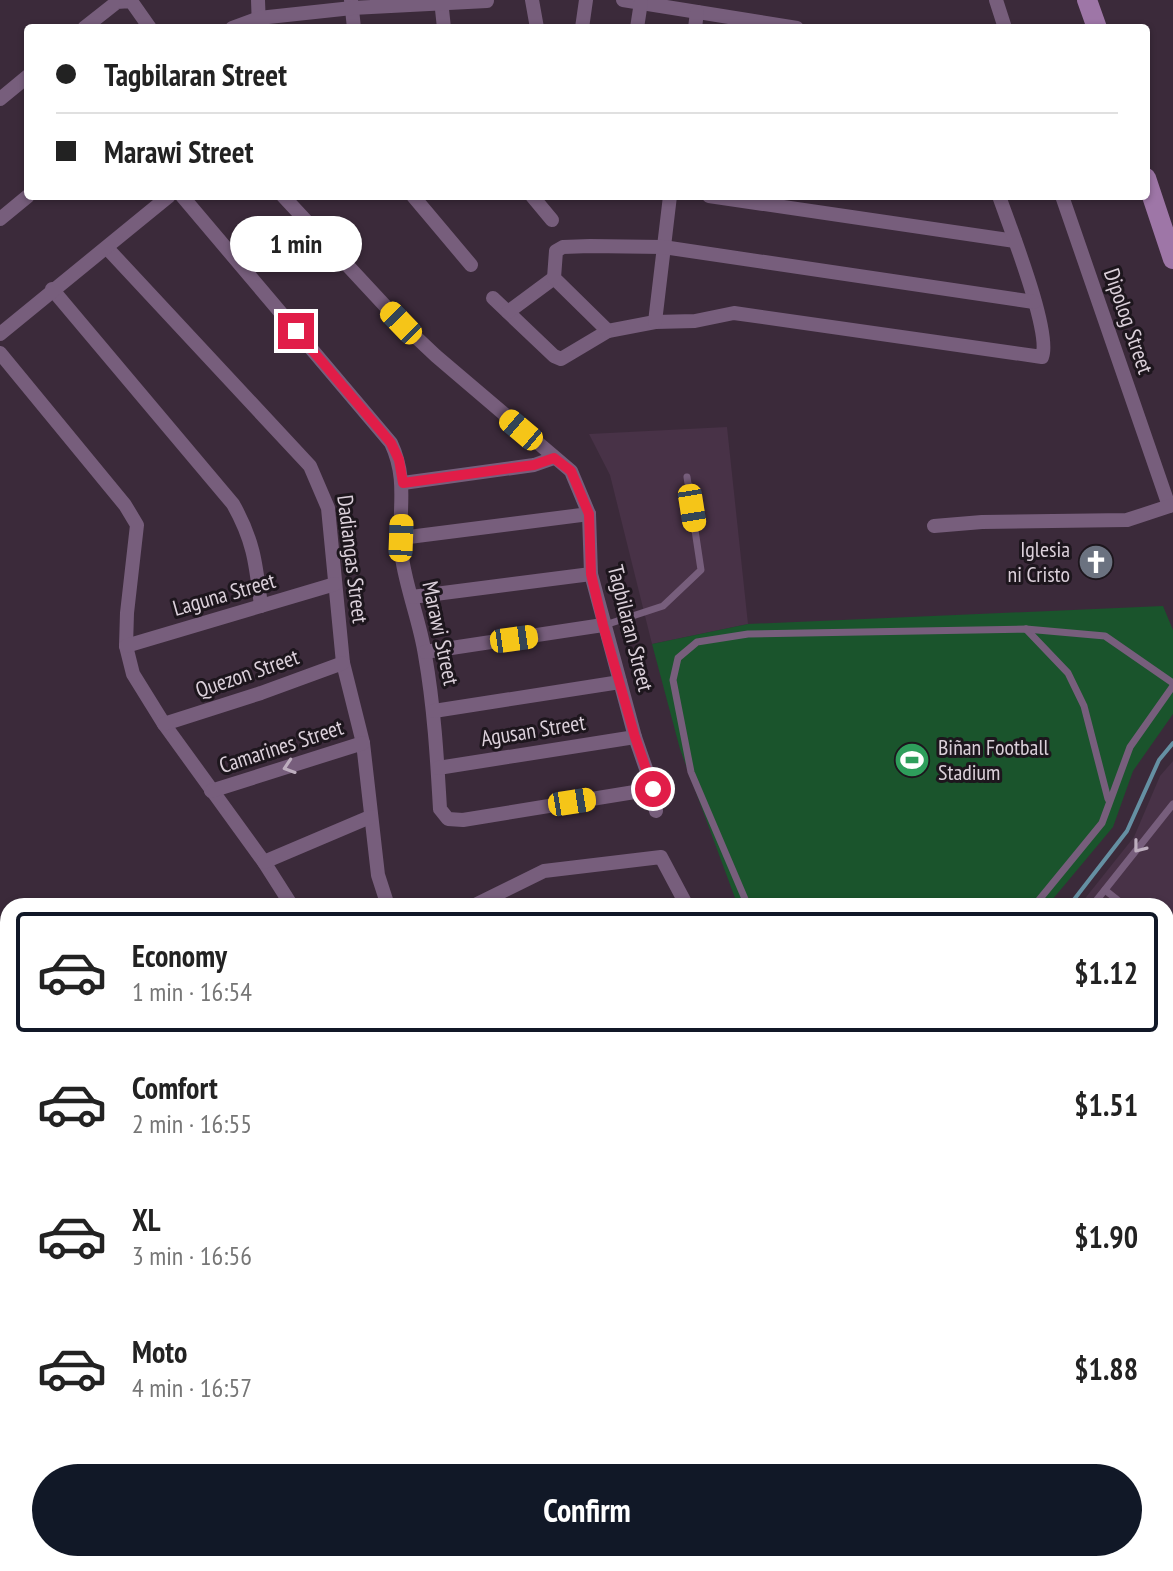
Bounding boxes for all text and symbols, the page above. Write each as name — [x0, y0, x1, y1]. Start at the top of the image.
text: Tagbilaran Street — [104, 55, 287, 94]
text: Marawi Street — [104, 132, 253, 171]
callout: 1 min — [230, 215, 362, 271]
text: 1 min — [270, 227, 322, 260]
street label: Dipolog Street — [1098, 265, 1160, 377]
car — [376, 297, 426, 349]
route end — [278, 313, 314, 349]
car — [495, 405, 547, 455]
car — [676, 482, 708, 534]
street label: Dadiangas Street — [331, 493, 375, 625]
car — [388, 514, 414, 562]
place label: Iglesia ni Cristo — [1007, 535, 1070, 588]
church icon: Iglesia ni Cristo — [1077, 543, 1115, 581]
street label: Tagbilaran Street — [602, 562, 660, 694]
street label: Laguna Street — [170, 566, 278, 622]
street label: Marawi Street — [416, 578, 466, 688]
car — [489, 624, 539, 654]
street label: Quezon Street — [192, 642, 302, 704]
street label: Agusan Street — [479, 708, 587, 752]
street label: Camarines Street — [215, 713, 347, 779]
place label: Biñan Football Stadium — [938, 733, 1050, 786]
sports icon: Biñan Football Stadium — [893, 741, 931, 779]
one-way arrow — [282, 757, 296, 773]
route start — [635, 771, 671, 807]
car — [546, 786, 598, 818]
one-way arrow — [1134, 838, 1149, 852]
icon: car — [36, 936, 108, 1008]
text: Economy — [132, 936, 227, 975]
text: $1.12 — [1074, 953, 1138, 992]
text: 1 min · 16:54 — [132, 975, 252, 1008]
icon: car — [36, 1068, 108, 1140]
text: Comfort — [132, 1068, 218, 1107]
text: $1.51 — [1074, 1085, 1138, 1124]
text: 2 min · 16:55 — [132, 1107, 252, 1140]
icon: car — [36, 1200, 108, 1272]
text: XL — [132, 1200, 161, 1239]
text: $1.90 — [1074, 1217, 1138, 1256]
text: 3 min · 16:56 — [132, 1239, 252, 1272]
icon: car — [36, 1332, 108, 1404]
text: Moto — [132, 1332, 187, 1371]
text: $1.88 — [1074, 1349, 1138, 1388]
text: 4 min · 16:57 — [132, 1371, 252, 1404]
button: Confirm — [32, 1464, 1142, 1556]

